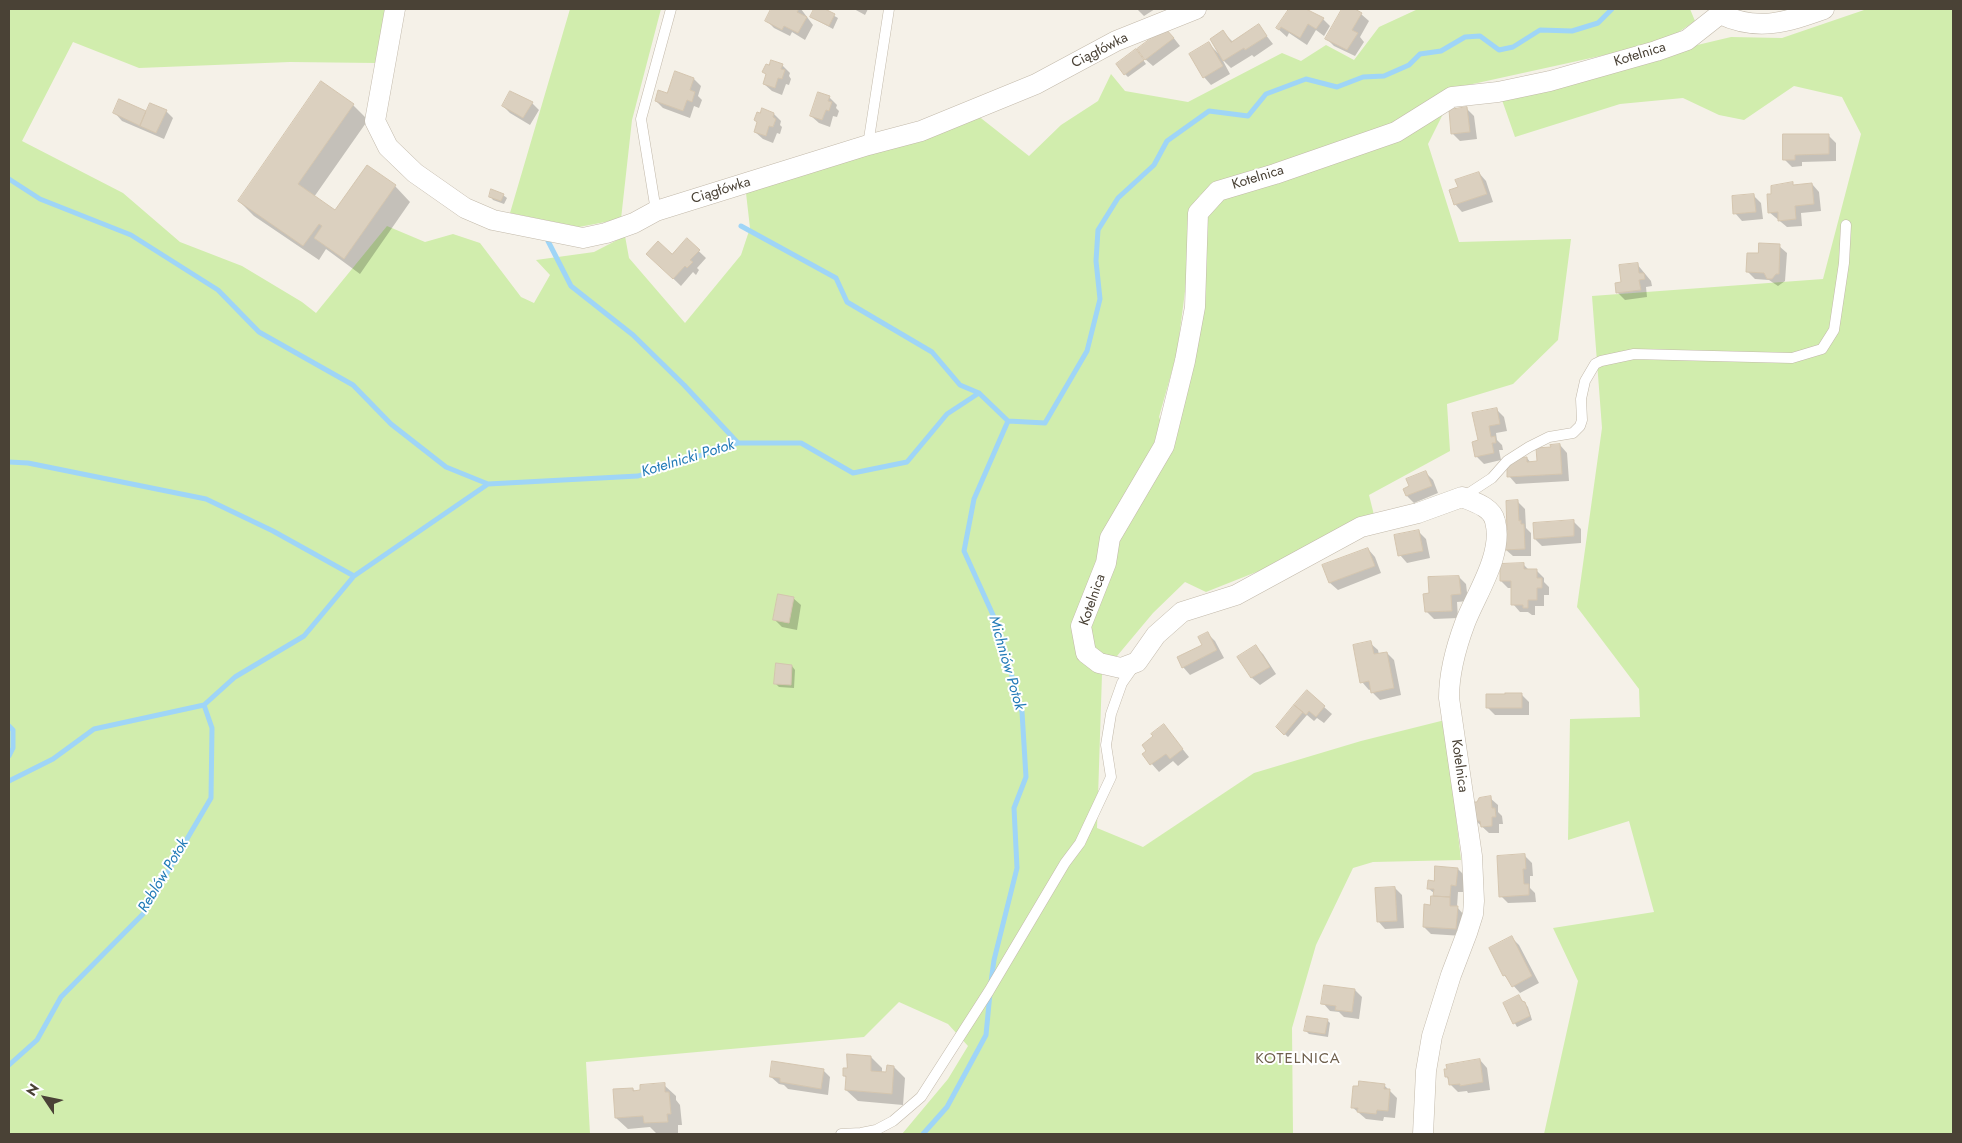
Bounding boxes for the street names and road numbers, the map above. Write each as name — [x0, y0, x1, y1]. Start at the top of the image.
street label: Ciągłówka — [1069, 30, 1131, 72]
street label: Kotelnica — [1612, 39, 1668, 71]
street label: Kotelnica — [1230, 162, 1286, 194]
street label: Ciągłówka — [689, 174, 753, 208]
street label: Kotelnica — [1076, 572, 1110, 628]
street label: Kotelnica — [1447, 738, 1471, 794]

